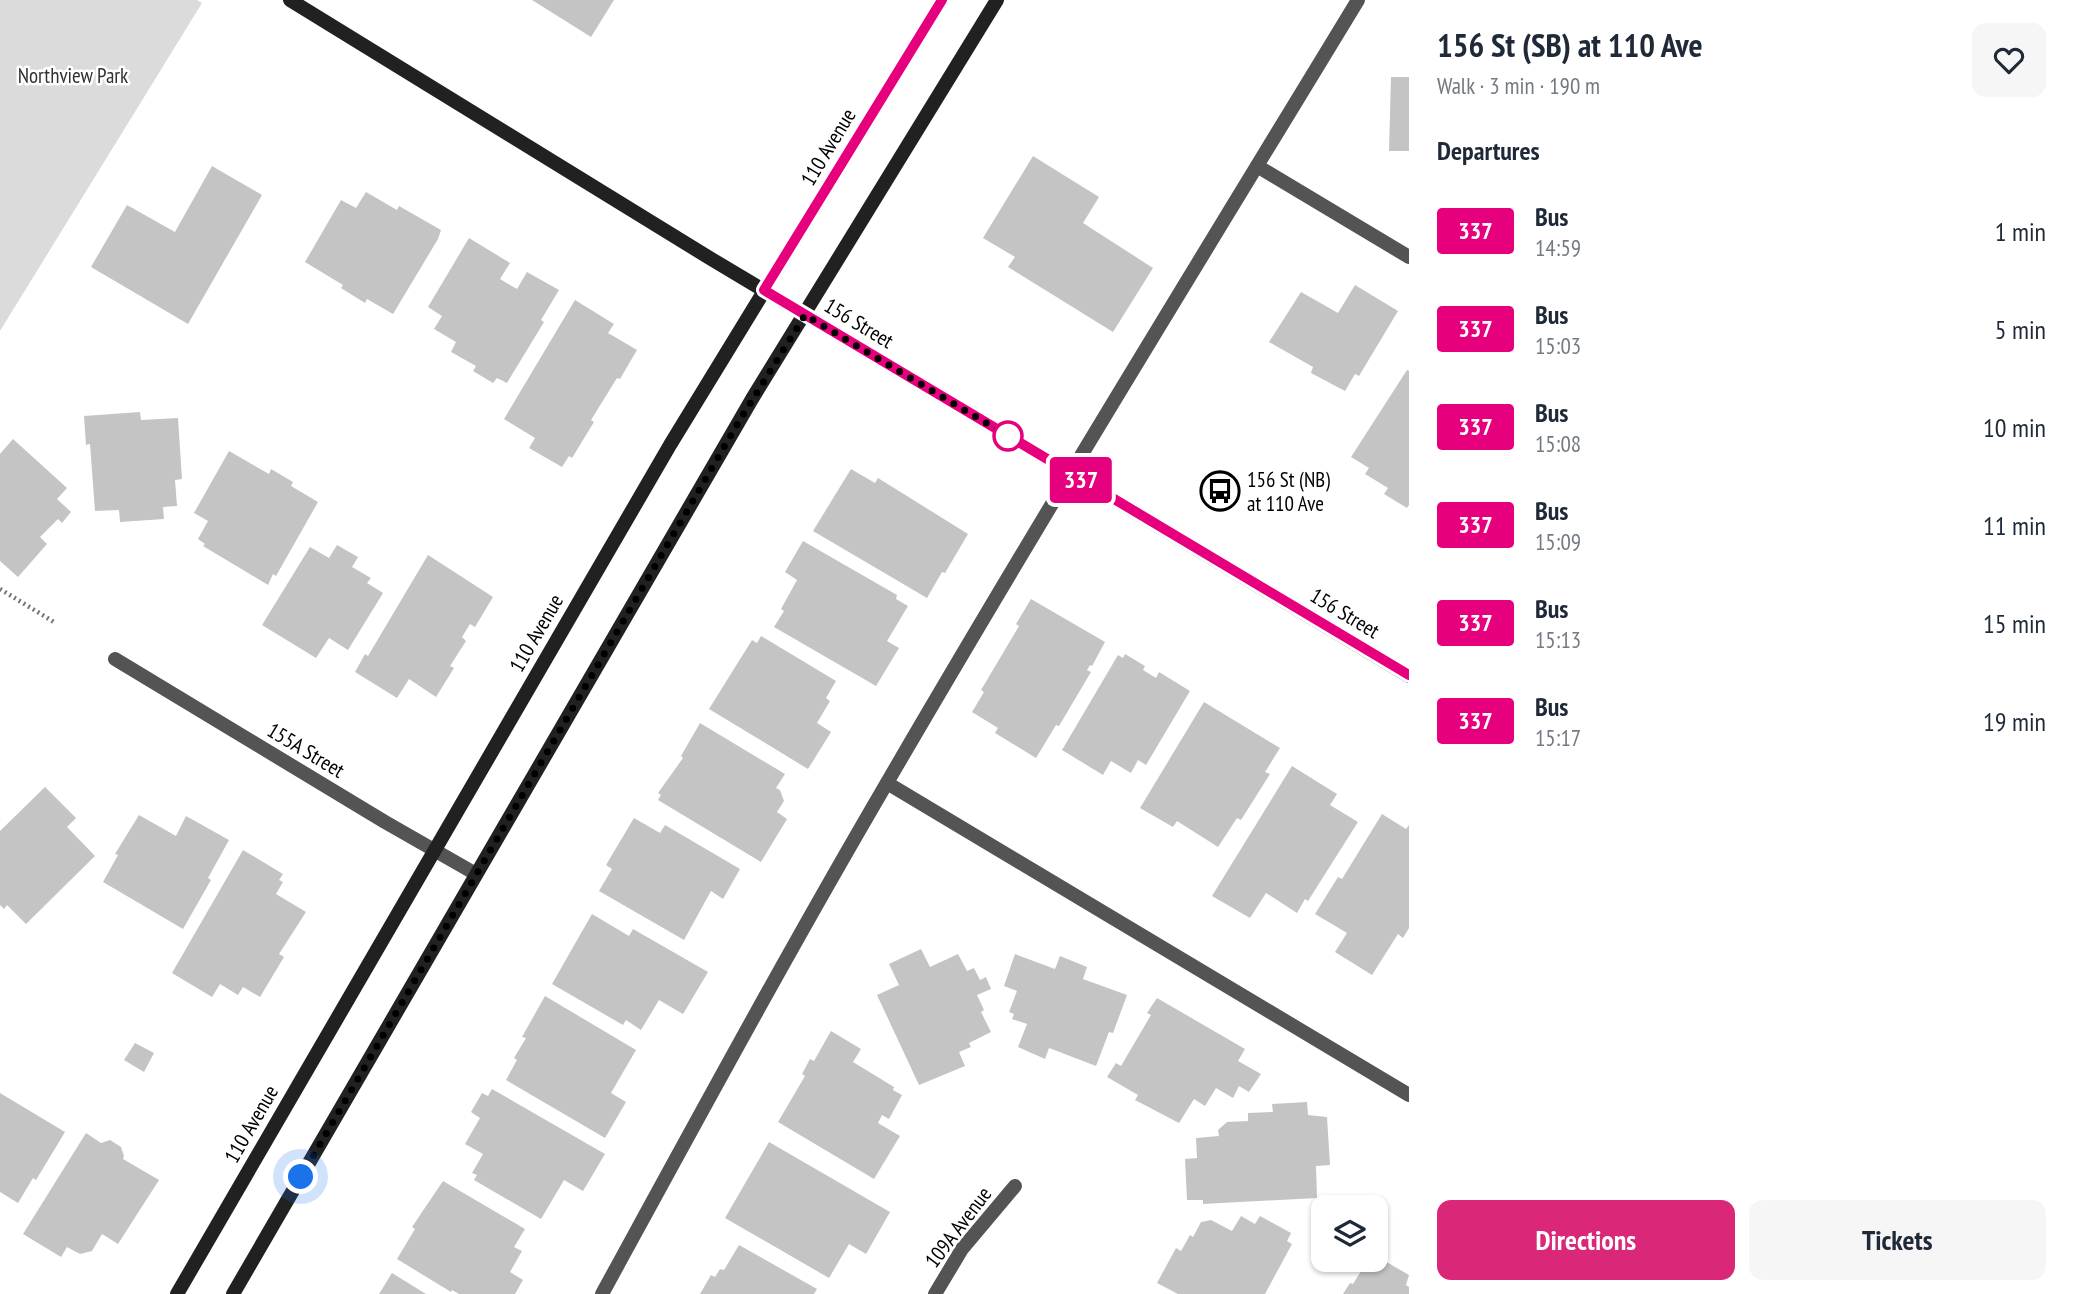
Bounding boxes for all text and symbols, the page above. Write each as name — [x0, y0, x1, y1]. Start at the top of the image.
text: 156 St (SB) at 110 Ave — [1437, 23, 1703, 66]
button: heart — [1972, 23, 2046, 97]
park label: Northview Park — [18, 62, 128, 89]
text: Walk · 3 min · 190 m — [1437, 71, 1600, 100]
street label: 110 Avenue — [794, 103, 862, 191]
text: Departures — [1437, 134, 1540, 167]
text: Bus — [1535, 200, 1568, 233]
text: 337 — [1458, 215, 1493, 246]
text: 1 min — [1995, 215, 2046, 248]
text: 14:59 — [1535, 233, 1581, 262]
street label: 156 Street — [819, 292, 899, 354]
text: Bus — [1535, 298, 1568, 331]
text: 337 — [1458, 313, 1493, 344]
text: 5 min — [1995, 313, 2046, 346]
text: 15:03 — [1535, 331, 1581, 360]
text: Bus — [1535, 396, 1568, 429]
text: 337 — [1458, 411, 1493, 442]
text: 10 min — [1983, 411, 2046, 444]
unlabelled marker — [993, 421, 1023, 451]
text: 15:08 — [1535, 429, 1581, 458]
line badge: 337 — [1041, 457, 1121, 503]
text: 337 — [1064, 464, 1098, 495]
place label: 156 St (NB) at 110 Ave — [1247, 466, 1330, 517]
bus stop icon: 156 St (NB) at 110 Ave — [1199, 470, 1241, 512]
text: Bus — [1535, 494, 1568, 527]
text: 337 — [1458, 509, 1493, 540]
text: 11 min — [1983, 509, 2046, 542]
text: 15:09 — [1535, 527, 1581, 556]
street label: 156 Street — [1305, 582, 1385, 644]
street label: 110 Avenue — [503, 589, 569, 677]
text: Bus — [1535, 592, 1568, 625]
text: 337 — [1458, 607, 1493, 638]
text: 15 min — [1983, 607, 2046, 640]
text: 15:13 — [1535, 625, 1581, 654]
text: Bus — [1535, 690, 1568, 723]
text: 337 — [1458, 705, 1493, 736]
text: 19 min — [1983, 705, 2046, 738]
street label: 155A Street — [262, 716, 350, 784]
text: 15:17 — [1535, 723, 1581, 752]
street label: 110 Avenue — [218, 1080, 284, 1168]
your location — [283, 1159, 318, 1194]
street label: 109A Avenue — [919, 1181, 997, 1273]
map controls — [1311, 1195, 1388, 1272]
button: layers — [1311, 1195, 1388, 1272]
button: Directions — [1437, 1200, 1735, 1280]
button: Tickets — [1749, 1200, 2046, 1280]

